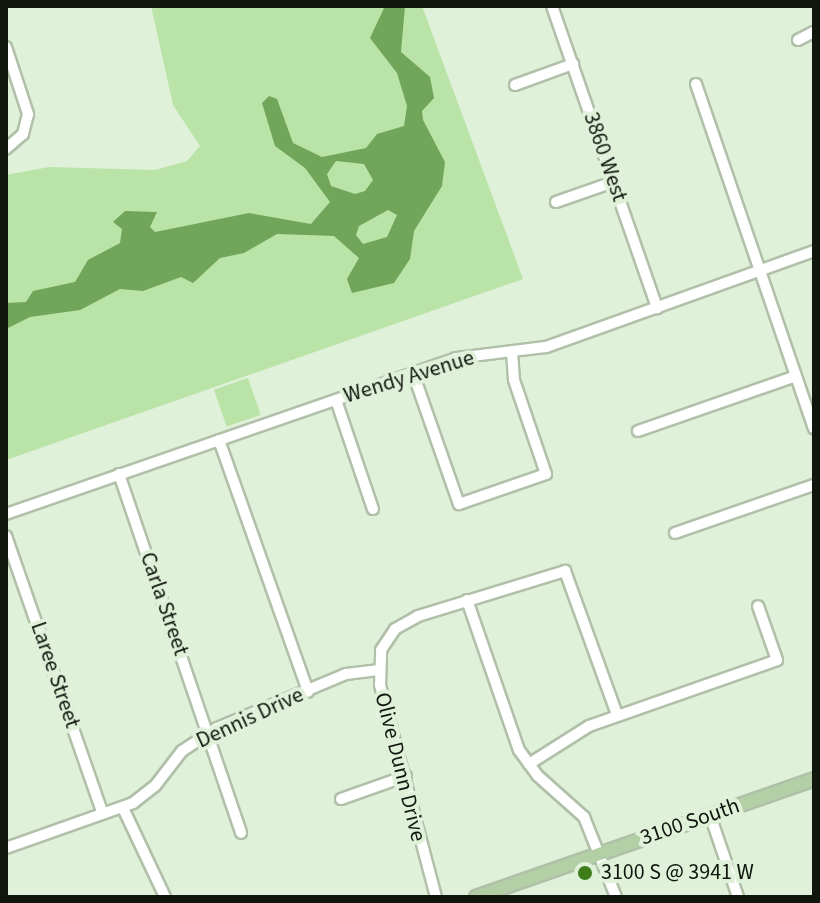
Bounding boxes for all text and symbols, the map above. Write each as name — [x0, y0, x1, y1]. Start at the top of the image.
street label: 3860 West — [577, 109, 633, 205]
street label: Wendy Avenue — [341, 345, 477, 409]
street label: Carla Street — [134, 549, 194, 659]
street label: Laree Street — [25, 618, 85, 732]
street label: Dennis Drive — [192, 682, 308, 754]
street label: Olive Dunn Drive — [369, 690, 431, 844]
street label: 3100 South — [637, 793, 743, 851]
place label: 3100 S @ 3941 W — [601, 860, 754, 886]
marker: 3100 S @ 3941 W — [576, 864, 594, 882]

